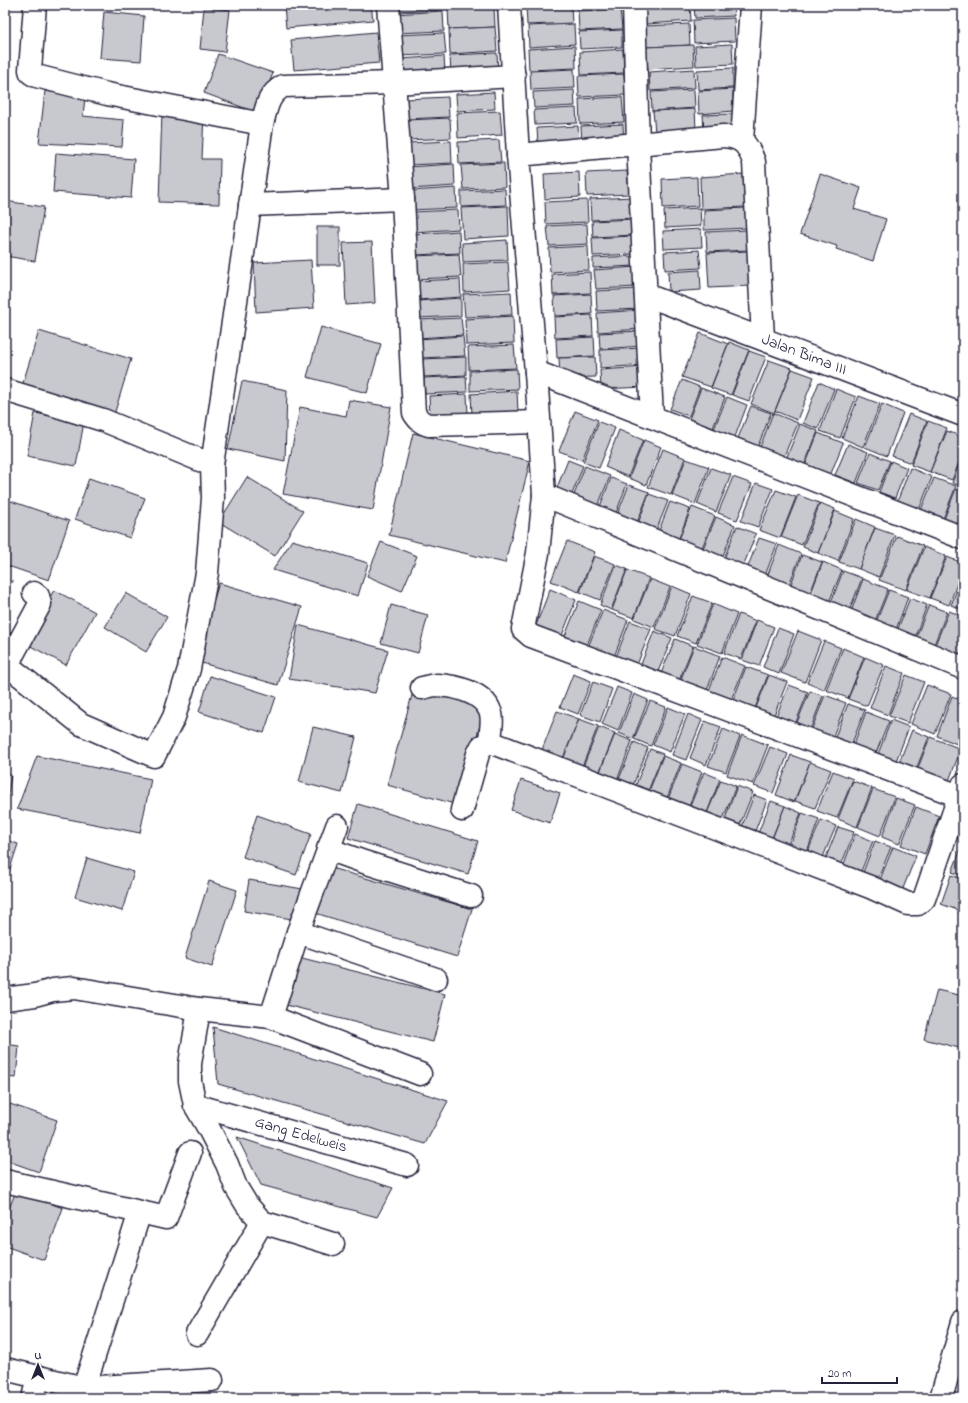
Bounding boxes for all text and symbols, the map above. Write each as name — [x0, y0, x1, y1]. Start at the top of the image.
street label: Jalan Bima III — [758, 328, 850, 382]
street label: Gang Edelweis — [252, 1110, 350, 1159]
north arrow — [18, 1345, 58, 1385]
text: U — [35, 1348, 42, 1364]
scale bar — [822, 1359, 897, 1385]
text: 20 m — [828, 1365, 851, 1383]

